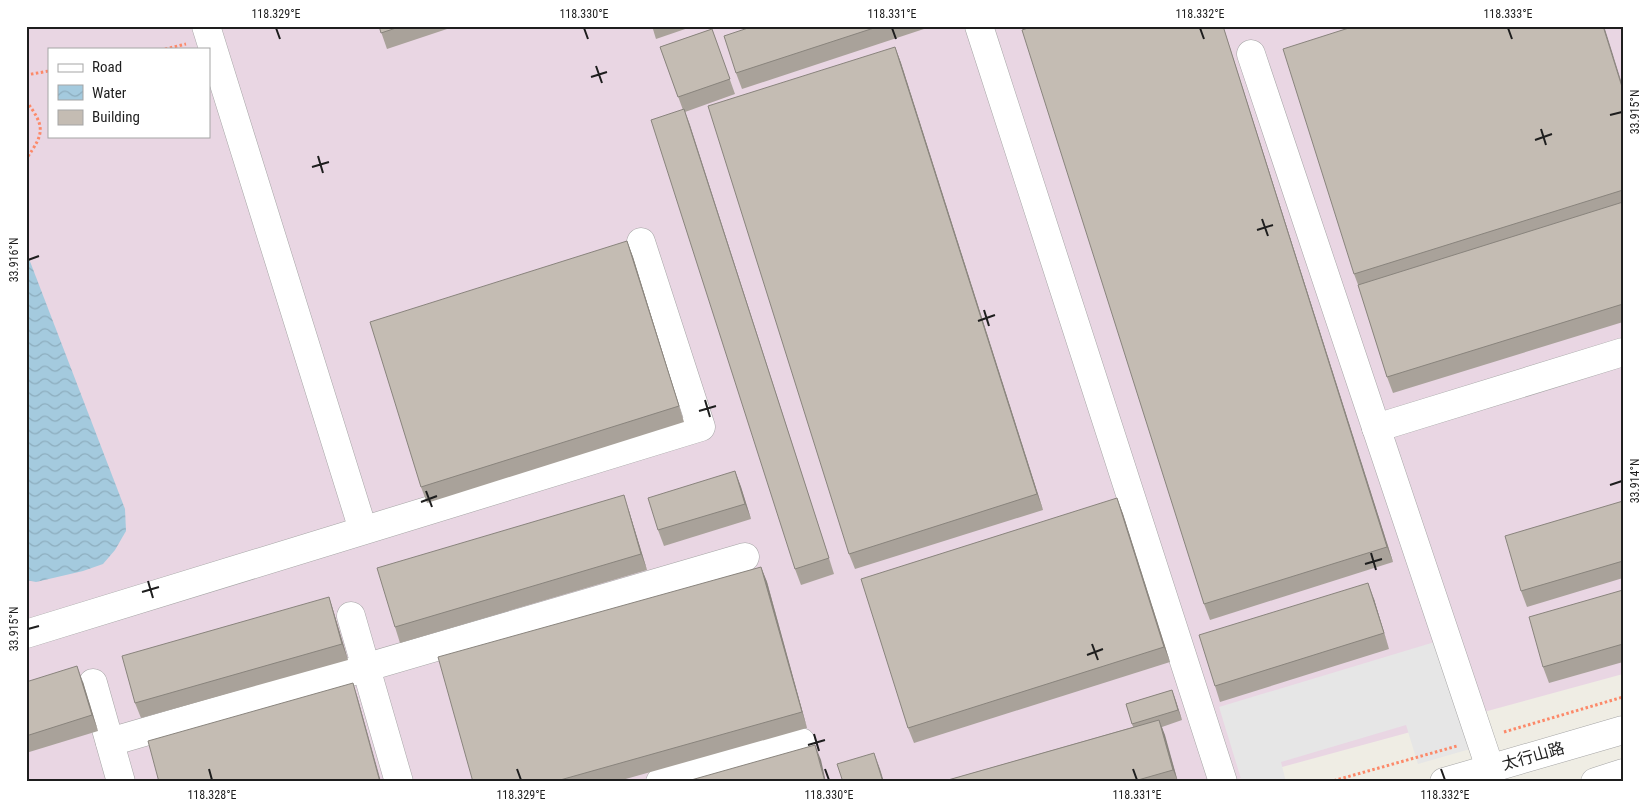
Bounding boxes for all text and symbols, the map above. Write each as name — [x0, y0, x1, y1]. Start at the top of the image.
text: 118.329°E — [251, 7, 301, 21]
text: 118.330°E — [559, 7, 609, 21]
text: 118.331°E — [867, 7, 917, 21]
text: 118.332°E — [1175, 7, 1225, 21]
text: 118.333°E — [1483, 7, 1533, 21]
legend — [48, 48, 210, 138]
text: Road — [92, 58, 122, 76]
text: Water — [92, 84, 127, 102]
text: 33.915°N — [1628, 90, 1642, 134]
text: Building — [92, 108, 140, 126]
text: 33.916°N — [7, 238, 21, 282]
text: 33.914°N — [1628, 459, 1642, 503]
text: 33.915°N — [7, 607, 21, 651]
street label: 太行山路 — [1500, 738, 1566, 774]
text: 118.328°E — [187, 788, 237, 802]
text: 118.329°E — [496, 788, 546, 802]
text: 118.330°E — [804, 788, 854, 802]
text: 118.331°E — [1112, 788, 1162, 802]
text: 118.332°E — [1420, 788, 1470, 802]

